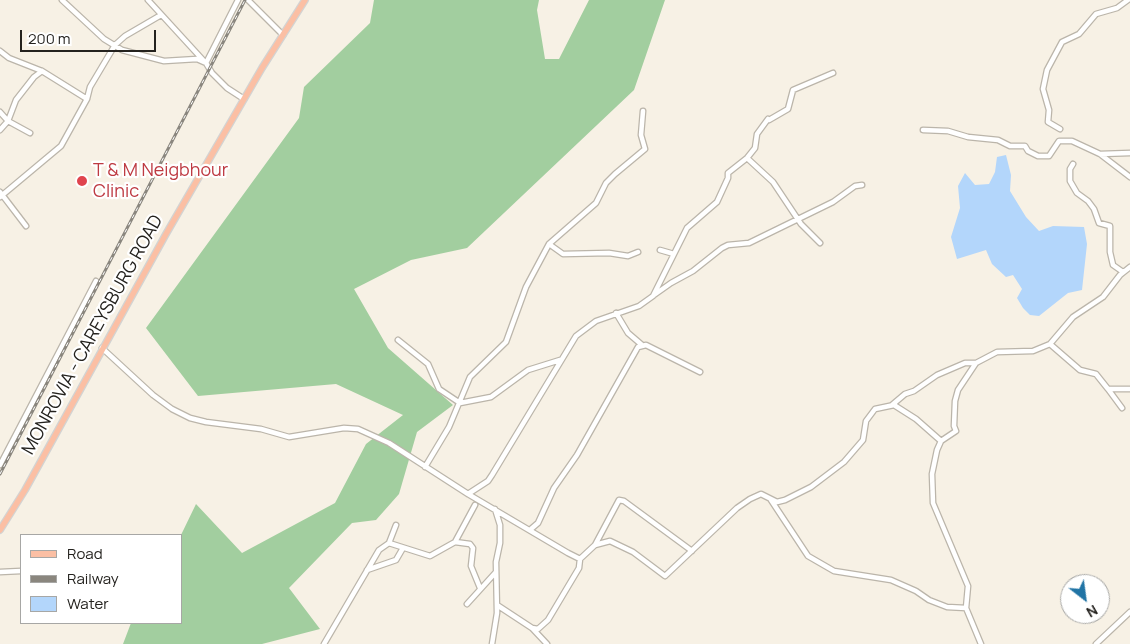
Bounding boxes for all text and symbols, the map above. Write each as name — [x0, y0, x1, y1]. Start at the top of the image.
scale bar — [22, 20, 159, 52]
text: 200 m — [28, 28, 71, 49]
place label: T & M Neigbhour Clinic — [93, 160, 228, 202]
marker: T & M Neigbhour Clinic — [75, 174, 89, 188]
street label: MONROVIA - CAREYSBURG ROAD — [18, 211, 168, 459]
legend — [20, 534, 182, 624]
text: Road — [67, 543, 103, 564]
text: Railway — [67, 568, 119, 589]
north arrow — [1060, 574, 1110, 624]
text: Water — [67, 593, 109, 614]
text: N — [1083, 601, 1101, 622]

